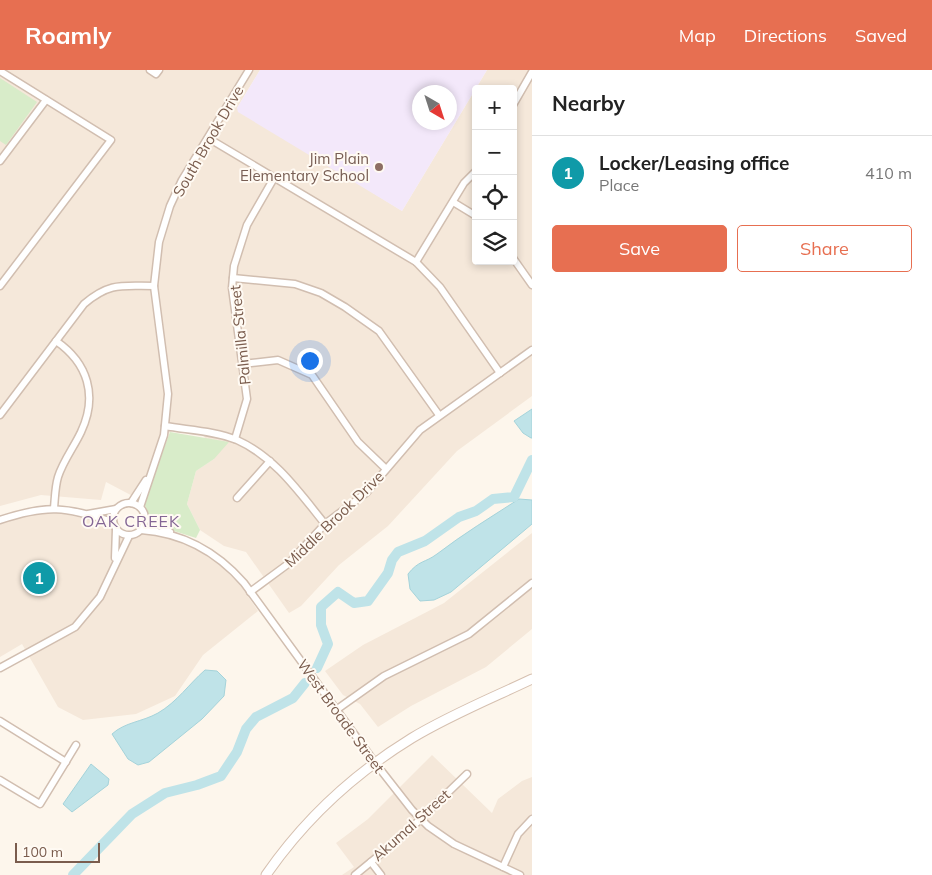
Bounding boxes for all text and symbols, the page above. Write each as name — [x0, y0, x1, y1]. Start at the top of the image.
text: Roamly — [25, 20, 112, 50]
text: Map — [679, 24, 716, 47]
text: Directions — [744, 24, 827, 47]
text: Saved — [855, 24, 907, 47]
street label: South Brook Drive — [169, 82, 247, 200]
north arrow — [412, 85, 457, 130]
map controls — [472, 85, 517, 265]
button: + — [472, 85, 517, 130]
text: Nearby — [552, 90, 625, 116]
button: − — [472, 130, 517, 175]
place label: Jim Plain Elementary School — [240, 149, 369, 185]
text: Locker/Leasing office — [599, 151, 789, 175]
marker: Jim Plain Elementary School — [373, 161, 385, 173]
text: 1 — [563, 163, 573, 183]
text: 410 m — [865, 163, 912, 183]
button: locate — [472, 175, 517, 220]
text: Place — [599, 175, 639, 195]
button: layers — [472, 220, 517, 265]
button: Save — [552, 225, 727, 272]
button: Share — [737, 225, 912, 272]
street label: Palmilla Street — [225, 284, 255, 386]
your location — [297, 348, 323, 374]
street label: Middle Brook Drive — [280, 467, 388, 571]
district label: OAK CREEK — [82, 511, 180, 531]
pin: 1 — [23, 559, 55, 597]
street label: West Broade Street — [293, 655, 389, 777]
street label: Akumal Street — [368, 785, 454, 865]
scale bar — [15, 840, 100, 863]
text: 100 m — [22, 843, 63, 861]

